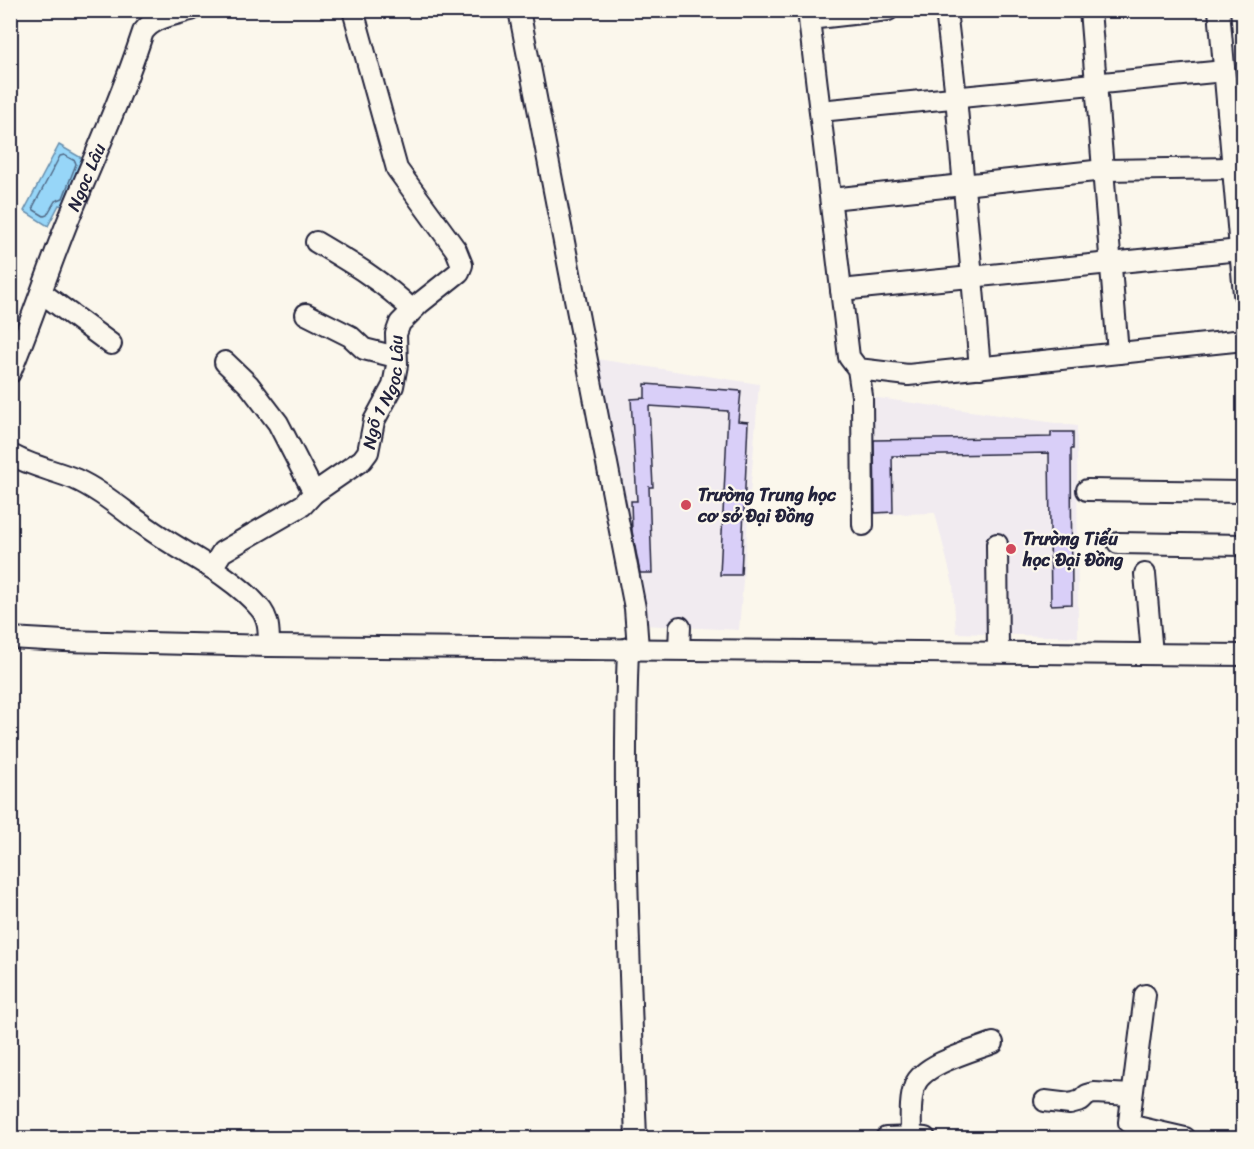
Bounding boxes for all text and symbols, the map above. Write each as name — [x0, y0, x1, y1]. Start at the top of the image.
street label: Ngọc Lâu — [58, 138, 115, 216]
street label: Ngõ 1 Ngọc Lâu — [353, 334, 413, 452]
place label: Trường Trung học cơ sở Đại Đồng — [697, 479, 837, 532]
marker: Trường Trung học cơ sở Đại Đồng — [679, 498, 693, 512]
place label: Trường Tiểu học Đại Đồng — [1022, 523, 1123, 576]
marker: Trường Tiểu học Đại Đồng — [1004, 542, 1018, 556]

